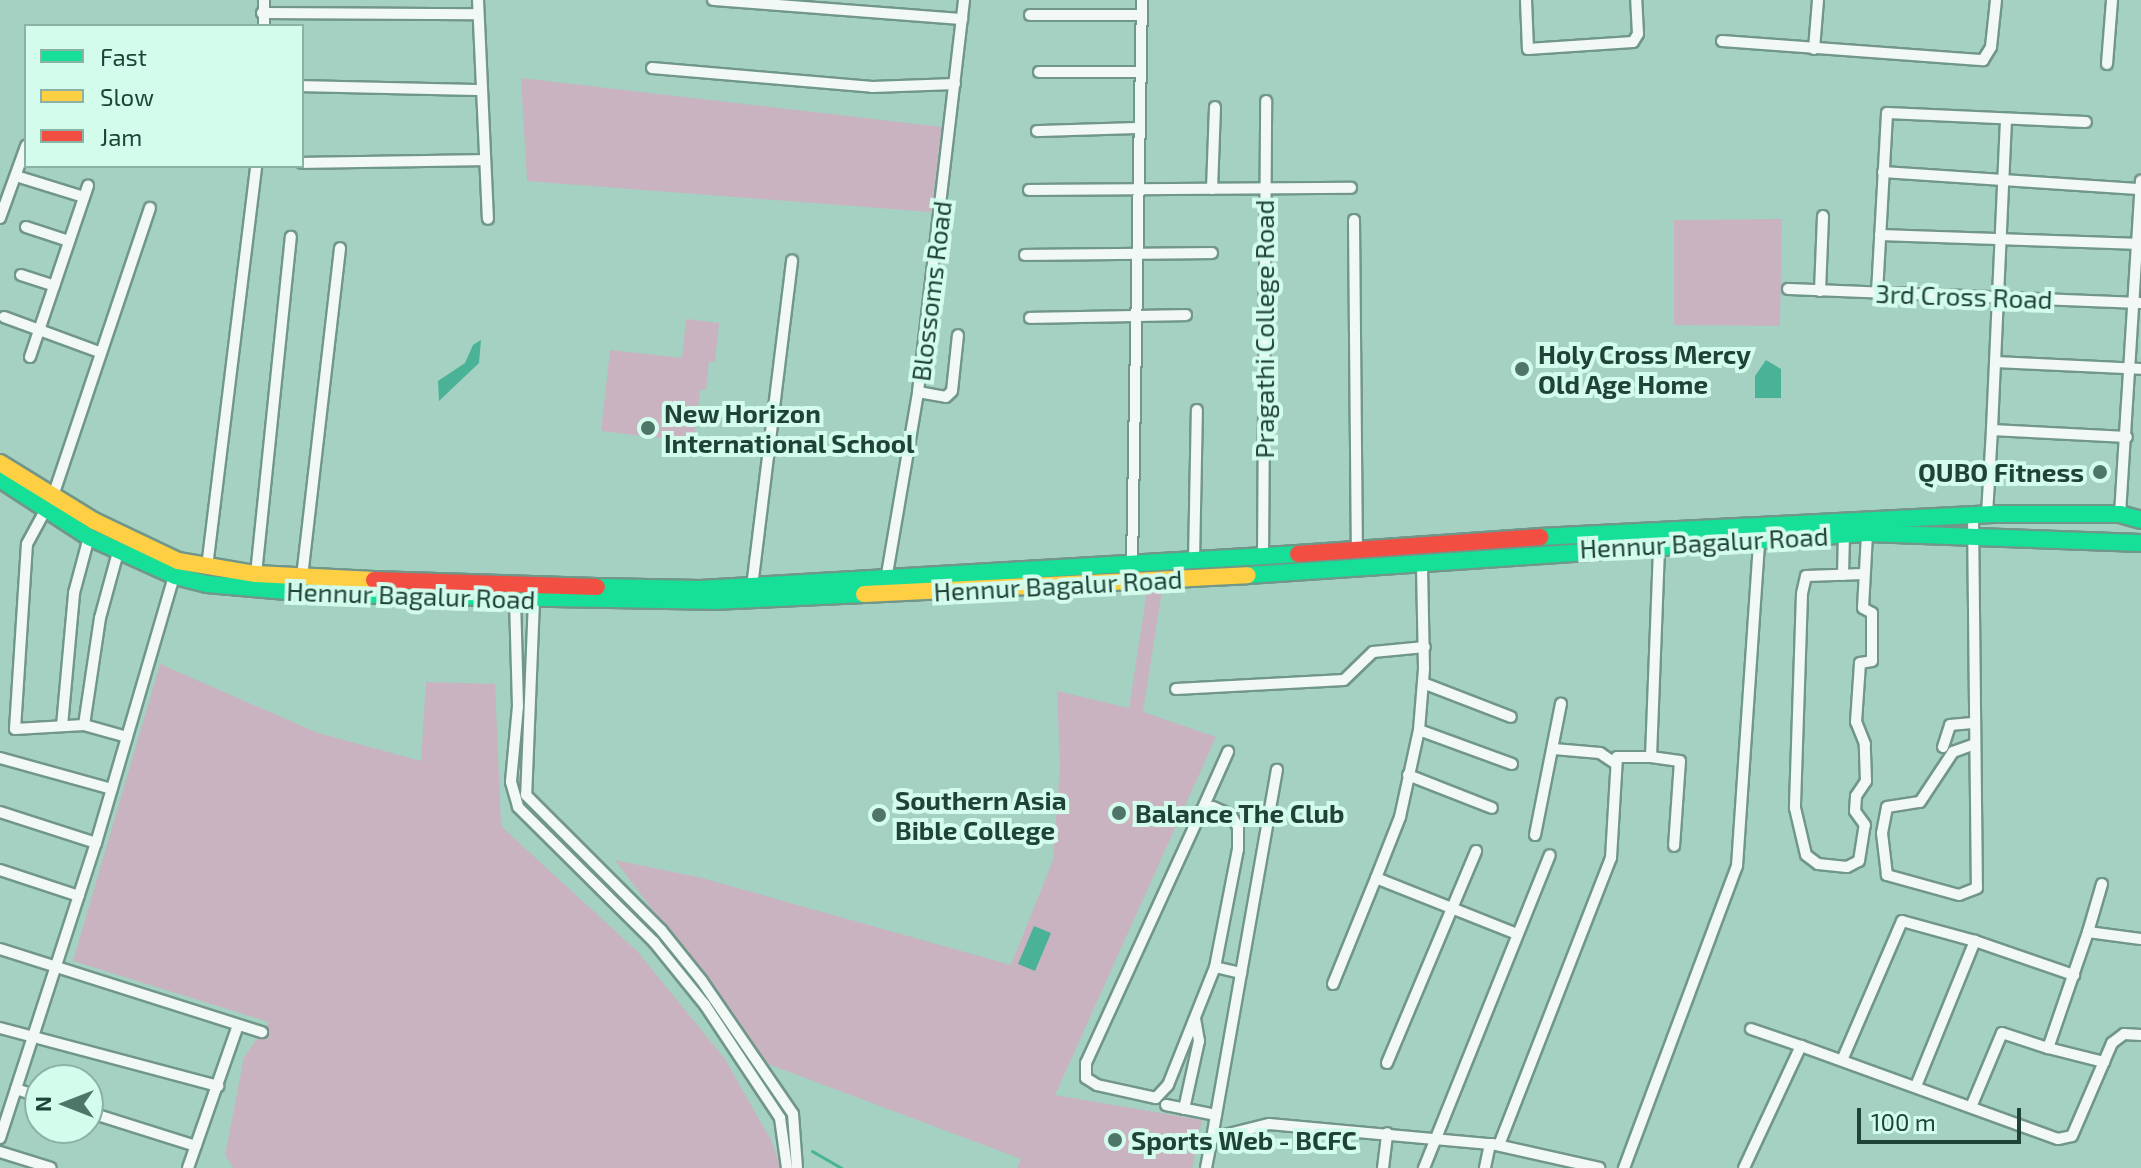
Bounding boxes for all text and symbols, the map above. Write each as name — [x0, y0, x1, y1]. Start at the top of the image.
legend — [24, 24, 304, 168]
text: Fast — [100, 42, 147, 71]
text: Slow — [100, 82, 154, 111]
text: Jam — [100, 122, 142, 151]
street label: Blossoms Road — [904, 199, 958, 383]
street label: Pragathi College Road — [1248, 200, 1280, 458]
street label: 3rd Cross Road — [1875, 277, 2053, 315]
place label: Holy Cross Mercy Old Age Home — [1538, 338, 1752, 400]
marker: Holy Cross Mercy Old Age Home — [1513, 360, 1531, 378]
place label: New Horizon International School — [664, 397, 915, 458]
marker: New Horizon International School — [639, 419, 657, 437]
place label: QUBO Fitness — [1918, 456, 2084, 488]
marker: QUBO Fitness — [2091, 463, 2109, 481]
street label: Hennur Bagalur Road — [1578, 520, 1830, 564]
street label: Hennur Bagalur Road — [932, 563, 1184, 607]
street label: Hennur Bagalur Road — [285, 575, 537, 615]
place label: Southern Asia Bible College — [895, 784, 1067, 846]
place label: Balance The Club — [1135, 797, 1345, 829]
marker: Balance The Club — [1110, 804, 1128, 822]
marker: Southern Asia Bible College — [870, 806, 888, 824]
north arrow — [24, 1064, 104, 1144]
scale bar — [1861, 1092, 2025, 1142]
text: N — [29, 1096, 55, 1112]
text: 100 m — [1871, 1107, 1936, 1136]
place label: Sports Web - BCFC — [1131, 1124, 1357, 1156]
marker: Sports Web - BCFC — [1106, 1131, 1124, 1149]

